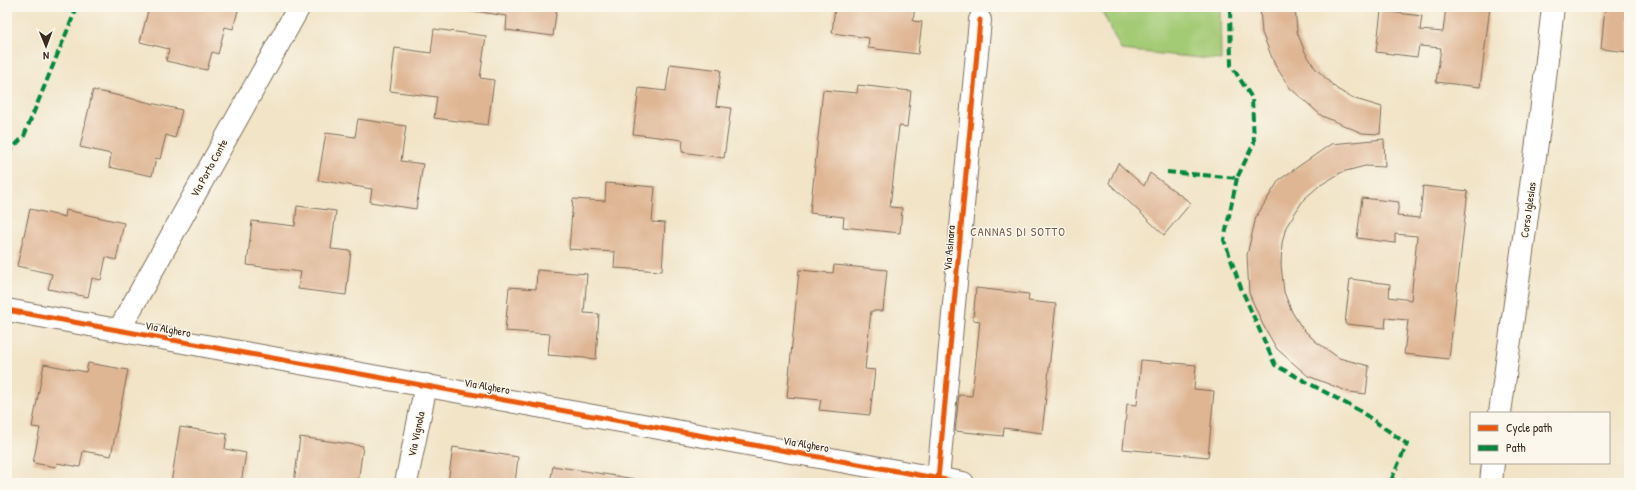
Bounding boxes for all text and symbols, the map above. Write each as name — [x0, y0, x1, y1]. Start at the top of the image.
north arrow — [26, 26, 66, 66]
text: N — [43, 49, 49, 63]
street label: Via Porto Conte — [187, 136, 231, 199]
street label: Corso Iglesias — [1517, 181, 1539, 239]
district label: CANNAS DI SOTTO — [970, 223, 1066, 240]
street label: Via Asinara — [940, 224, 958, 271]
street label: Via Alghero — [144, 318, 193, 340]
street label: Via Alghero — [463, 375, 512, 397]
street label: Via Vignola — [404, 410, 428, 458]
legend — [1470, 412, 1610, 464]
text: Cycle path — [1506, 419, 1552, 436]
street label: Via Alghero — [782, 433, 831, 455]
text: Path — [1506, 439, 1526, 456]

